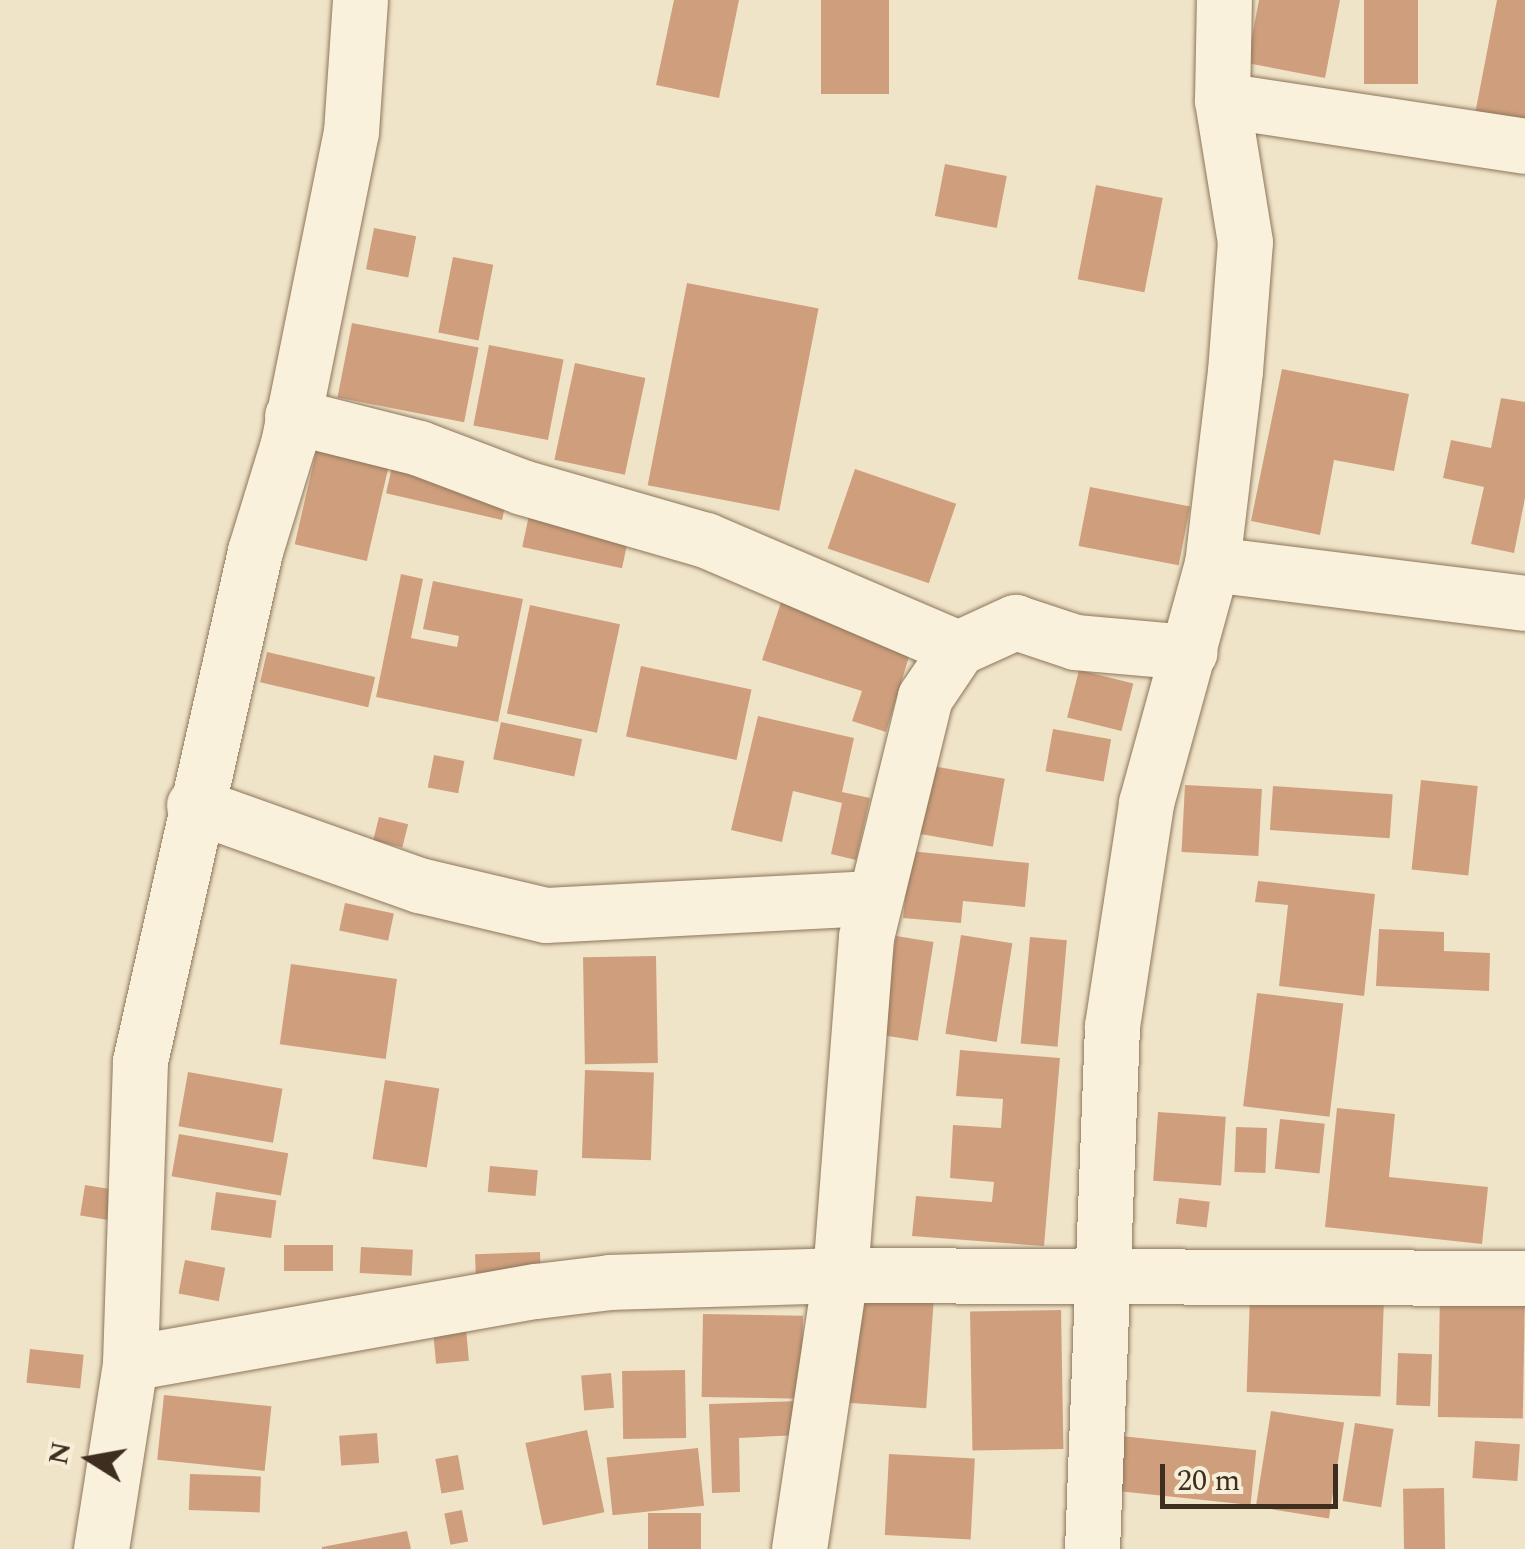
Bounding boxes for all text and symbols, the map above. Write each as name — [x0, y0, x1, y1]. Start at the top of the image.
north arrow — [40, 1409, 140, 1509]
text: N — [37, 1438, 83, 1469]
scale bar — [1165, 1444, 1342, 1506]
text: 20 m — [1177, 1458, 1240, 1504]

